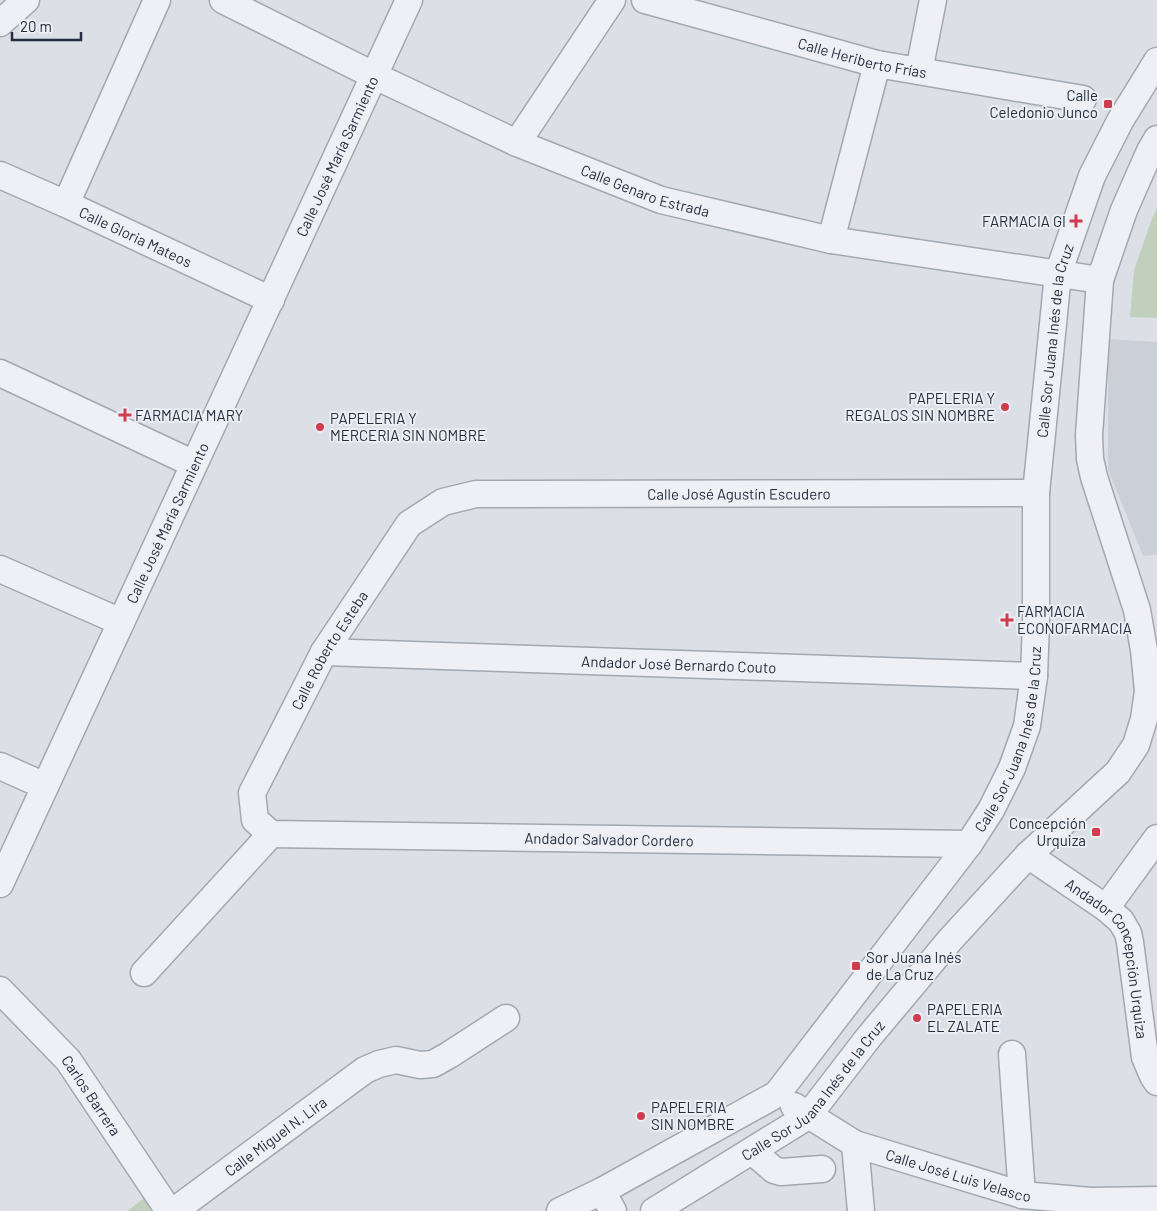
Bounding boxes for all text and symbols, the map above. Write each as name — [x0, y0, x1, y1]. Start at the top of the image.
scale bar — [12, 10, 81, 42]
text: 20 m — [20, 17, 52, 35]
street label: Calle Heriberto Frías — [796, 34, 928, 81]
street label: Calle José María Sarmiento — [292, 73, 382, 239]
place label: Calle Celedonio Junco — [989, 86, 1098, 121]
marker: Calle Celedonio Junco — [1102, 98, 1114, 110]
street label: Calle Genaro Estrada — [578, 160, 711, 220]
street label: Calle Gloria Mateos — [76, 203, 195, 271]
place label: FARMACIA GI — [982, 212, 1066, 230]
marker: FARMACIA GI — [1070, 215, 1082, 227]
street label: Calle Sor Juana Inés de la Cruz — [1033, 241, 1077, 439]
place label: PAPELERIA Y REGALOS SIN NOMBRE — [845, 389, 995, 424]
marker: PAPELERIA Y REGALOS SIN NOMBRE — [999, 401, 1011, 413]
place label: FARMACIA MARY — [135, 406, 243, 424]
marker: FARMACIA MARY — [119, 409, 131, 421]
place label: PAPELERIA Y MERCERIA SIN NOMBRE — [330, 409, 486, 444]
marker: PAPELERIA Y MERCERIA SIN NOMBRE — [314, 421, 326, 433]
street label: Calle José María Sarmiento — [122, 440, 212, 606]
street label: Calle José Agustín Escudero — [647, 484, 831, 503]
street label: Calle Roberto Esteba — [287, 587, 371, 713]
place label: FARMACIA ECONOFARMACIA — [1017, 602, 1132, 637]
marker: FARMACIA ECONOFARMACIA — [1001, 614, 1013, 626]
street label: Calle Sor Juana Inés de la Cruz — [970, 646, 1044, 835]
street label: Andador José Bernardo Couto — [581, 652, 777, 676]
place label: Concepción Urquiza — [1009, 814, 1086, 849]
marker: Concepción Urquiza — [1090, 826, 1102, 838]
street label: Andador Salvador Cordero — [524, 829, 694, 849]
street label: Andador Concepción Urquiza — [1062, 874, 1152, 1040]
place label: Sor Juana Inés de La Cruz — [866, 948, 961, 983]
marker: Sor Juana Inés de La Cruz — [850, 960, 862, 972]
place label: PAPELERIA EL ZALATE — [927, 1000, 1002, 1035]
marker: PAPELERIA EL ZALATE — [911, 1012, 923, 1024]
street label: Calle Sor Juana Inés de la Cruz — [738, 1016, 888, 1164]
street label: Carlos Barrera — [58, 1052, 125, 1139]
street label: Calle Miguel N. Lira — [221, 1093, 330, 1180]
place label: PAPELERIA SIN NOMBRE — [651, 1098, 735, 1133]
marker: PAPELERIA SIN NOMBRE — [635, 1110, 647, 1122]
street label: Calle José Luis Velasco — [884, 1145, 1032, 1205]

